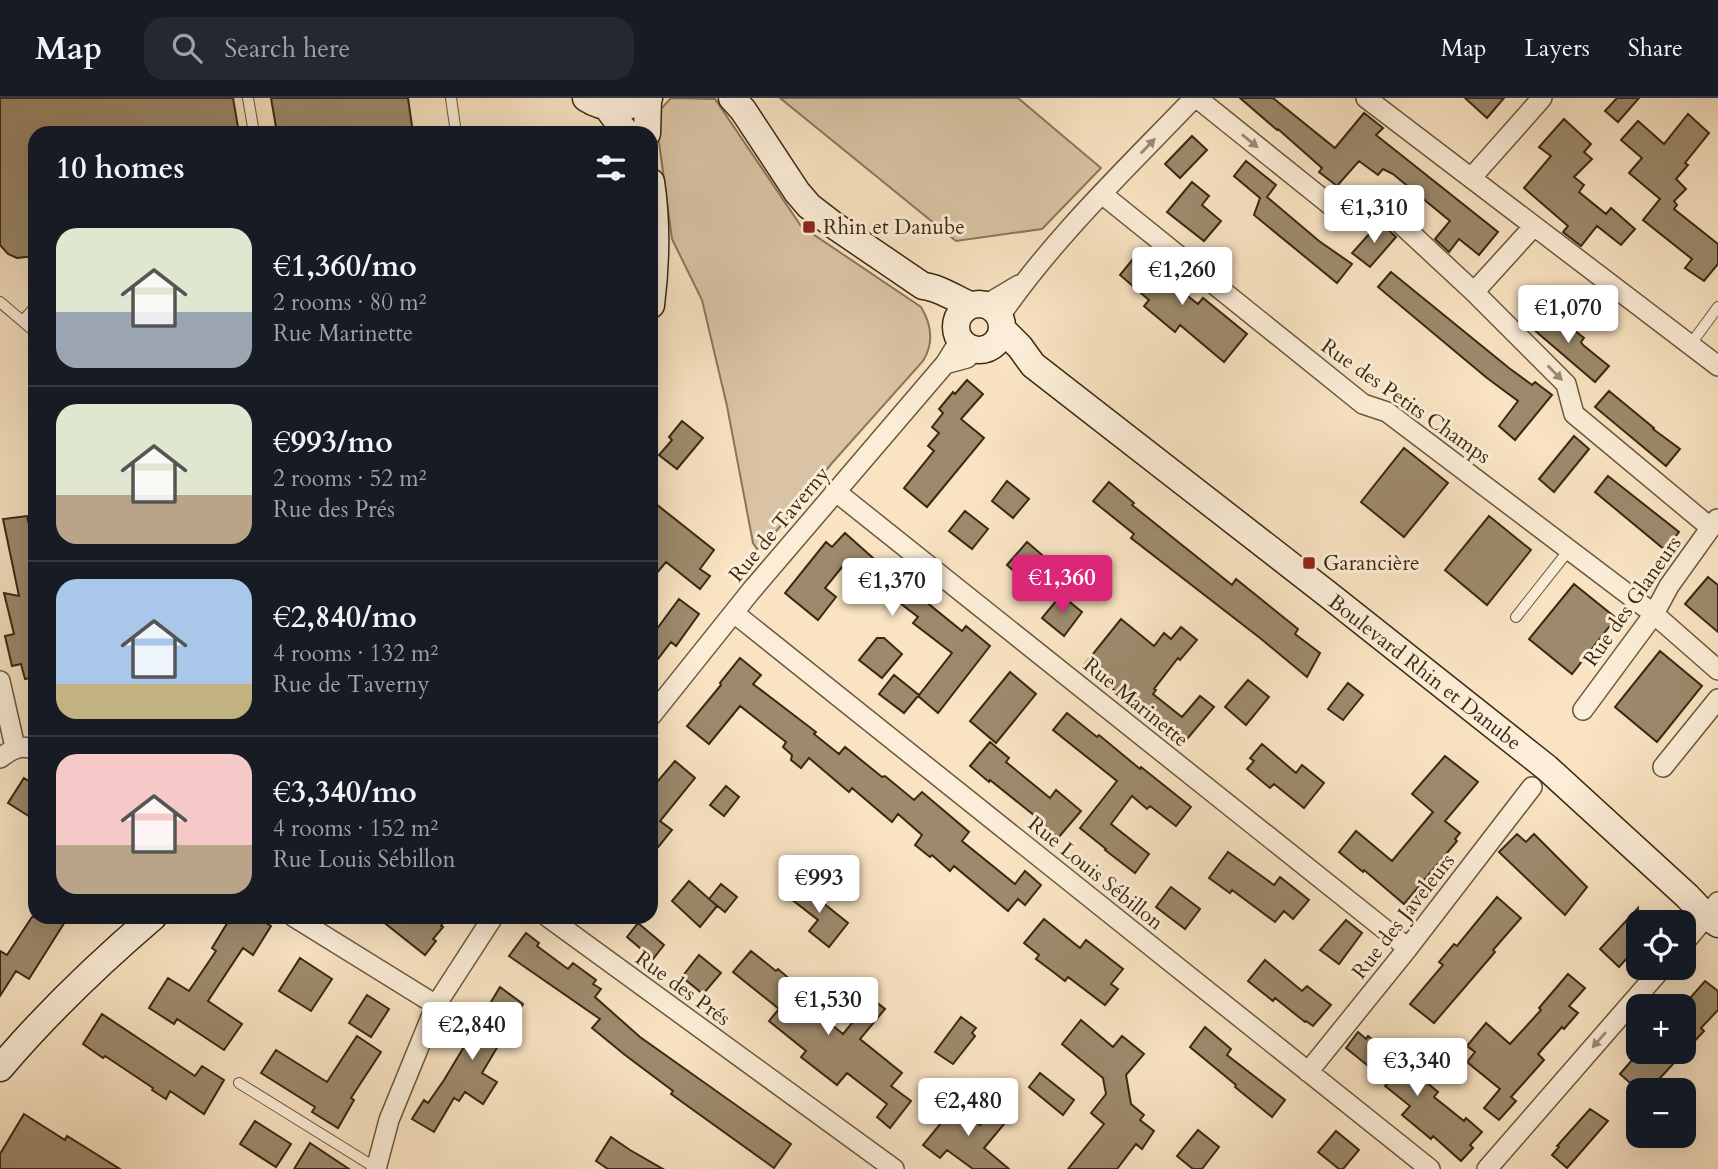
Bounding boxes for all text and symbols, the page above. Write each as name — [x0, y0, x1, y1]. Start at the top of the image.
search box — [144, 17, 634, 80]
text: Map — [35, 26, 102, 71]
icon: search — [168, 29, 206, 67]
text: Search here — [224, 31, 350, 66]
text: Map — [1441, 32, 1487, 65]
text: Layers — [1525, 32, 1590, 65]
text: Share — [1628, 32, 1683, 65]
one-way arrow — [1241, 133, 1259, 148]
one-way arrow — [1140, 138, 1156, 155]
text: 10 homes — [56, 148, 185, 189]
icon: filters — [592, 149, 630, 187]
pin: €1,310 — [1317, 186, 1431, 245]
text: €1,310 — [1340, 192, 1408, 223]
place label: Rhin et Danube — [823, 213, 965, 242]
marker: Rhin et Danube — [801, 219, 817, 235]
text: €1,360/mo — [273, 246, 417, 287]
pin: €1,260 — [1125, 248, 1239, 307]
text: €1,260 — [1148, 254, 1216, 285]
icon: home — [112, 256, 196, 340]
pin: €1,070 — [1511, 286, 1625, 345]
text: 2 rooms · 80 m² — [273, 287, 426, 318]
text: €1,070 — [1534, 292, 1602, 323]
text: Rue Marinette — [273, 318, 413, 349]
street label: Rue des Petits Champs — [1315, 332, 1496, 471]
one-way arrow — [1546, 365, 1563, 381]
text: €993/mo — [273, 422, 393, 463]
icon: home — [112, 432, 196, 516]
street label: Rue de Taverny — [722, 460, 836, 588]
text: 2 rooms · 52 m² — [273, 463, 426, 494]
text: Rue des Prés — [273, 494, 395, 525]
street label: Rue des Glaneurs — [1577, 530, 1688, 672]
place label: Garancière — [1323, 549, 1420, 578]
marker: Garancière — [1301, 555, 1317, 571]
pin: €1,360 — [1005, 556, 1119, 615]
pin: €1,370 — [835, 559, 949, 618]
text: €1,360 — [1028, 562, 1096, 593]
text: €1,370 — [858, 565, 926, 596]
street label: Boulevard Rhin et Danube — [1322, 588, 1527, 757]
text: €2,840/mo — [273, 597, 417, 638]
icon: home — [112, 607, 196, 691]
text: 4 rooms · 132 m² — [273, 638, 438, 669]
street label: Rue Marinette — [1077, 651, 1195, 754]
text: Rue de Taverny — [273, 669, 430, 700]
text: €3,340/mo — [273, 772, 417, 813]
icon: home — [112, 782, 196, 866]
street label: Rue Louis Sébillon — [1022, 810, 1170, 937]
text: 4 rooms · 152 m² — [273, 813, 438, 844]
text: Rue Louis Sébillon — [273, 844, 455, 875]
street label: Rue des Javeleurs — [1345, 847, 1462, 985]
pin: €993 — [778, 856, 860, 915]
text: €993 — [794, 862, 844, 893]
map controls — [1626, 910, 1696, 1148]
button: locate — [1626, 910, 1696, 980]
street label: Rue des Prés — [629, 944, 736, 1033]
pin: €1,530 — [771, 978, 885, 1037]
text: €1,530 — [794, 984, 862, 1015]
button: + — [1626, 994, 1696, 1064]
pin: €2,840 — [415, 1002, 529, 1062]
text: €2,840 — [438, 1009, 506, 1040]
one-way arrow — [1592, 1032, 1607, 1049]
pin: €3,340 — [1360, 1038, 1474, 1098]
text: €3,340 — [1383, 1045, 1451, 1076]
button: − — [1626, 1078, 1696, 1148]
pin: €2,480 — [911, 1079, 1025, 1138]
text: €2,480 — [934, 1085, 1002, 1116]

